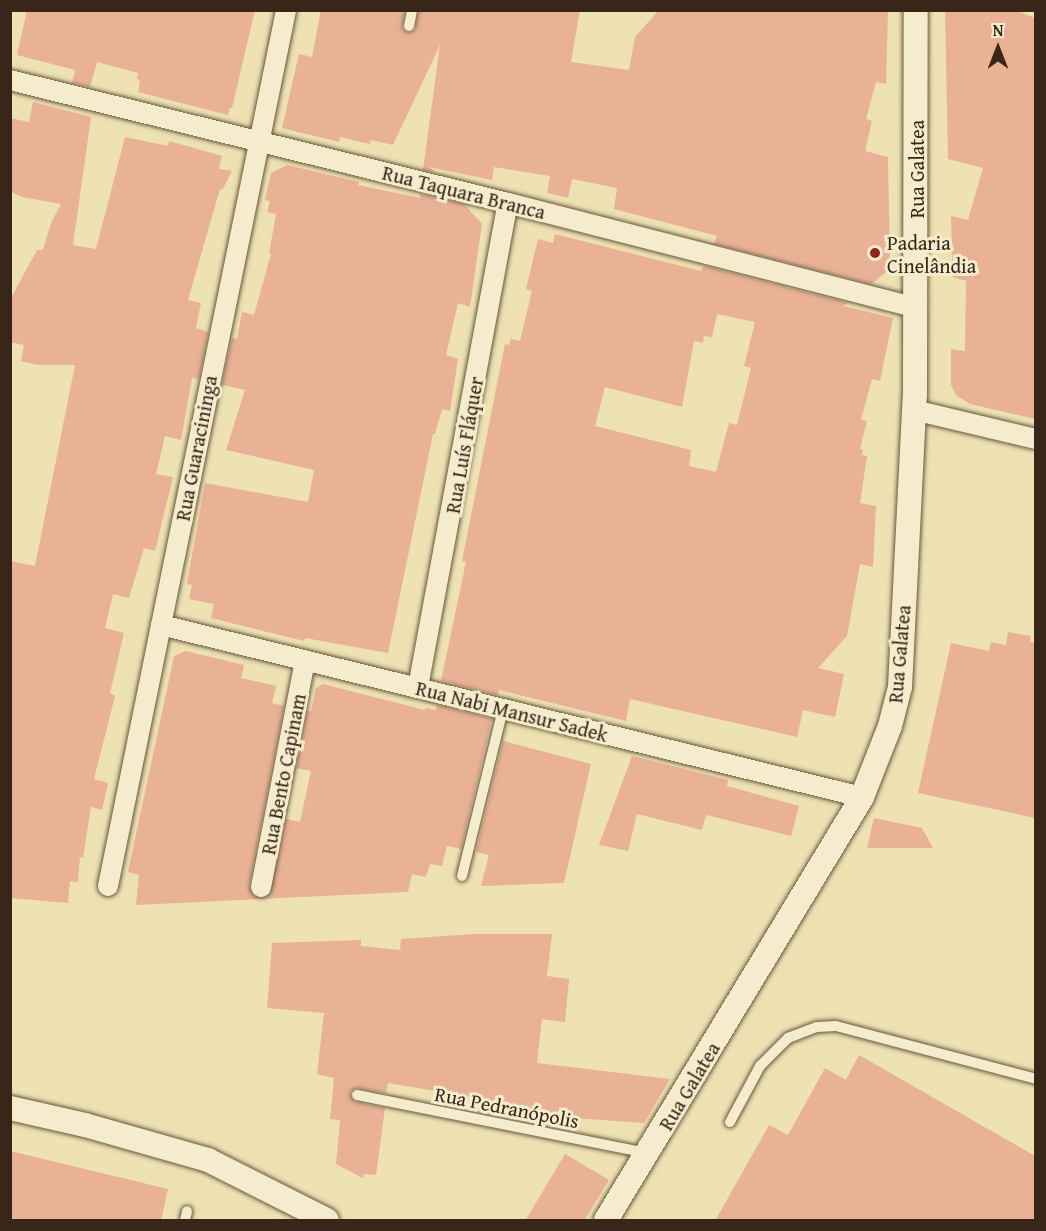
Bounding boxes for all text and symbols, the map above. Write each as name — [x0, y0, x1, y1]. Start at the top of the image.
north arrow — [968, 18, 1028, 78]
text: N — [993, 18, 1003, 42]
street label: Rua Galatea — [904, 120, 928, 218]
street label: Rua Taquara Branca — [380, 160, 548, 224]
place label: Padaria Cinelândia — [887, 230, 976, 277]
marker: Padaria Cinelândia — [868, 246, 882, 260]
street label: Rua Guaracininga — [170, 373, 222, 523]
street label: Rua Luís Fláquer — [440, 375, 488, 515]
street label: Rua Galatea — [883, 604, 915, 704]
street label: Rua Nabi Mansur Sadek — [414, 676, 610, 746]
street label: Rua Bento Capinam — [256, 691, 310, 857]
street label: Rua Galatea — [653, 1038, 725, 1134]
street label: Rua Pedranópolis — [433, 1081, 581, 1133]

